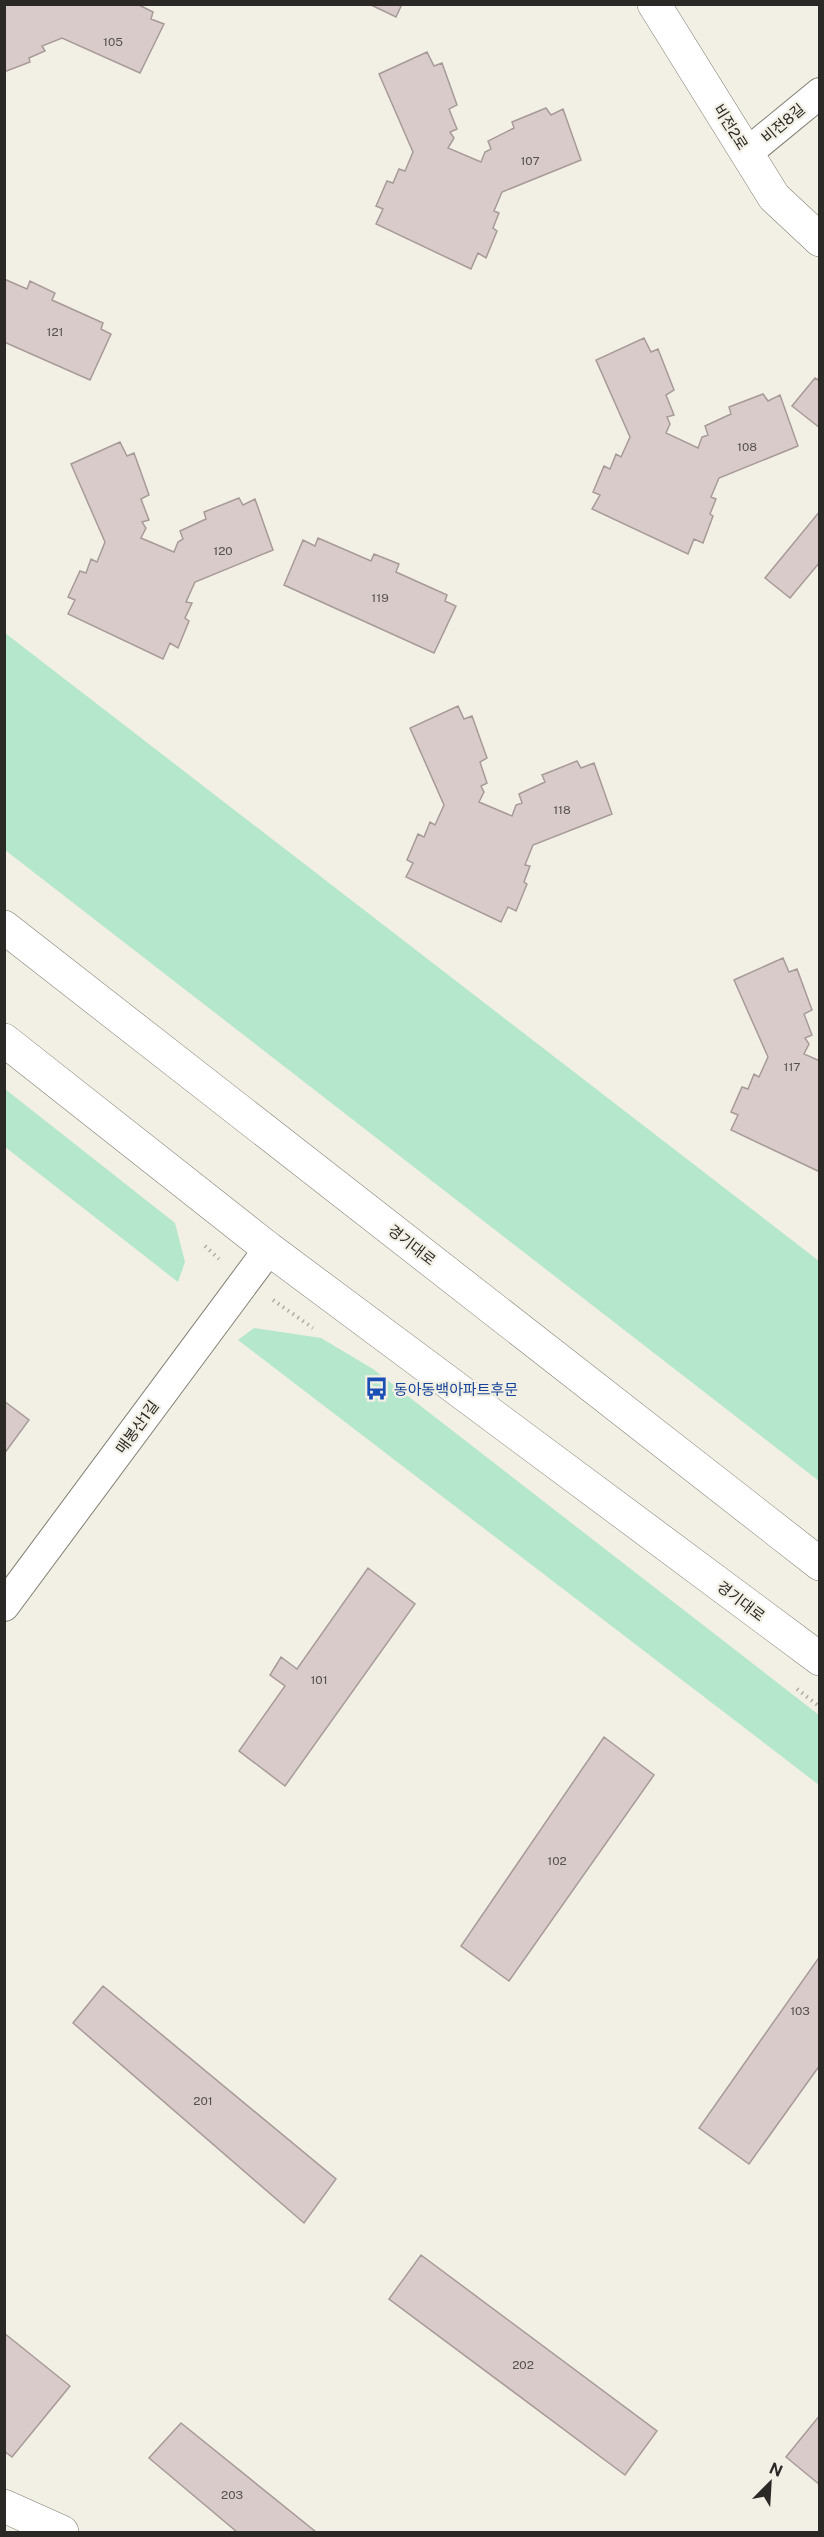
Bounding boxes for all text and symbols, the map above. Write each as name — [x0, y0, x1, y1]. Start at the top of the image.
house number: 105 — [103, 35, 123, 49]
street label: 비전8길 — [758, 100, 808, 146]
street label: 비전2로 — [710, 101, 752, 153]
house number: 107 — [520, 154, 540, 168]
house number: 121 — [47, 325, 63, 339]
house number: 108 — [737, 440, 757, 454]
house number: 120 — [213, 544, 233, 558]
house number: 119 — [371, 591, 389, 605]
house number: 118 — [553, 803, 571, 817]
house number: 117 — [784, 1060, 800, 1074]
street label: 경기대로 — [385, 1221, 439, 1269]
bus stop icon: 동아동백아파트후문 — [363, 1376, 389, 1402]
place label: 동아동백아파트후문 — [394, 1381, 518, 1398]
street label: 매봉산1길 — [112, 1397, 162, 1457]
street label: 경기대로 — [714, 1578, 768, 1624]
house number: 101 — [310, 1673, 328, 1687]
house number: 102 — [547, 1854, 567, 1868]
house number: 103 — [790, 2004, 810, 2018]
house number: 201 — [193, 2094, 213, 2108]
house number: 202 — [512, 2358, 534, 2372]
north arrow — [740, 2453, 800, 2513]
text: N — [766, 2459, 785, 2481]
house number: 203 — [221, 2488, 243, 2502]

